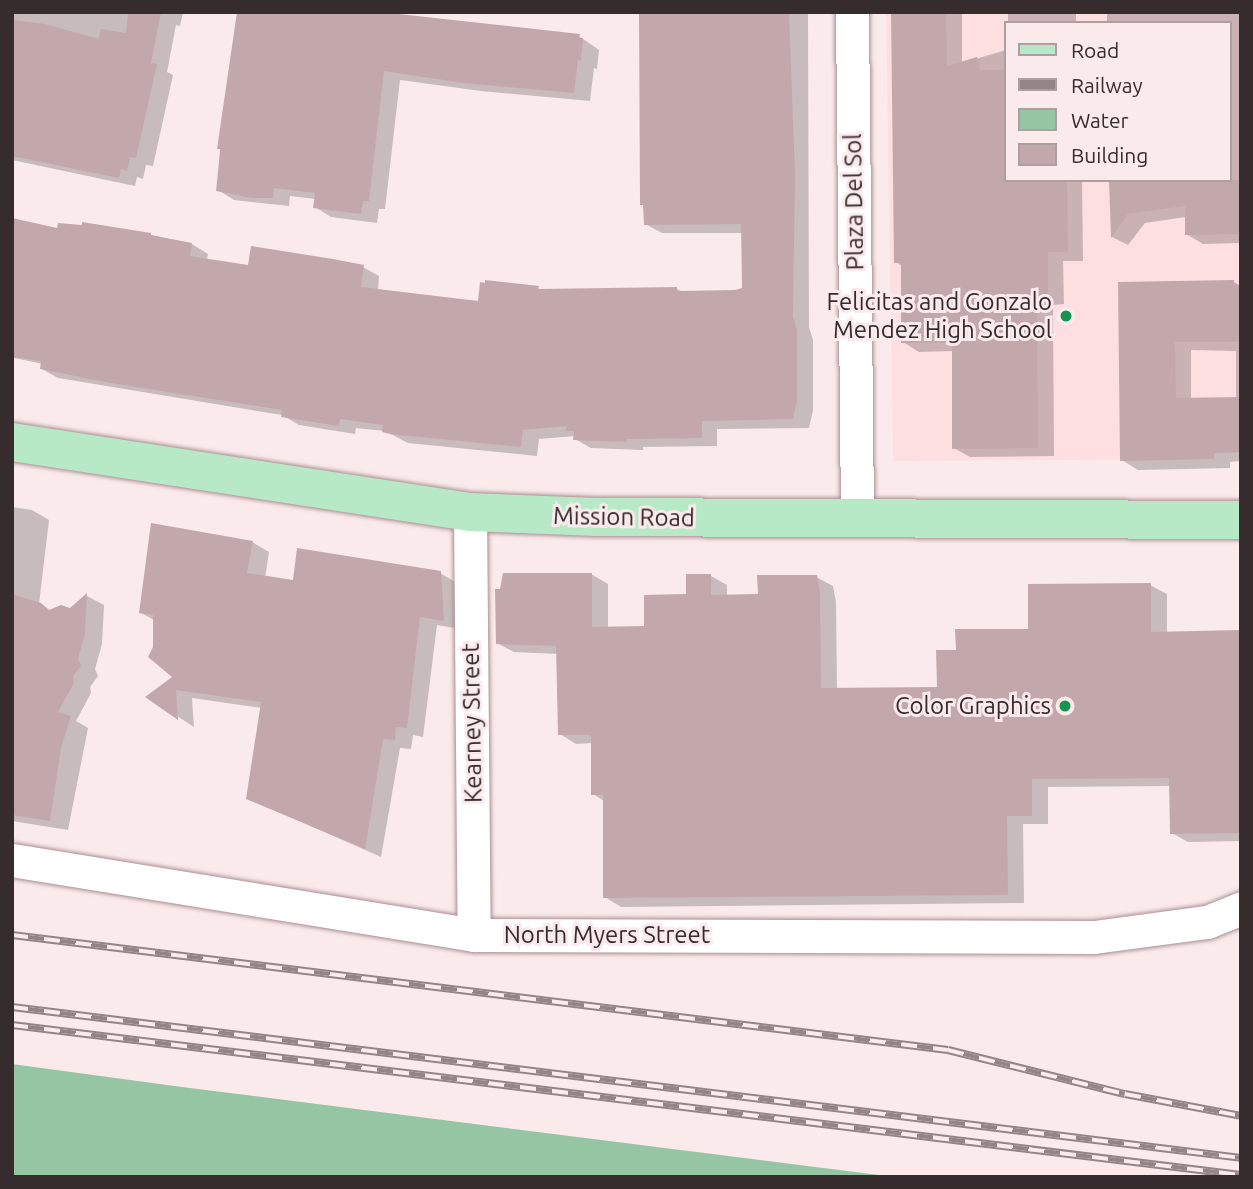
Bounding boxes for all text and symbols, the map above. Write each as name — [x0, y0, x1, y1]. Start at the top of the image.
legend — [1004, 21, 1232, 182]
text: Road — [1071, 38, 1119, 62]
text: Railway — [1071, 73, 1143, 97]
text: Water — [1071, 108, 1129, 132]
street label: Plaza Del Sol — [838, 133, 870, 271]
text: Building — [1071, 143, 1148, 167]
place label: Felicitas and Gonzalo Mendez High School — [827, 288, 1052, 344]
marker: Felicitas and Gonzalo Mendez High School — [1058, 308, 1074, 324]
street label: Mission Road — [553, 501, 695, 533]
street label: Kearney Street — [456, 643, 488, 803]
place label: Color Graphics — [895, 692, 1051, 720]
marker: Color Graphics — [1057, 698, 1073, 714]
street label: North Myers Street — [504, 921, 710, 949]

